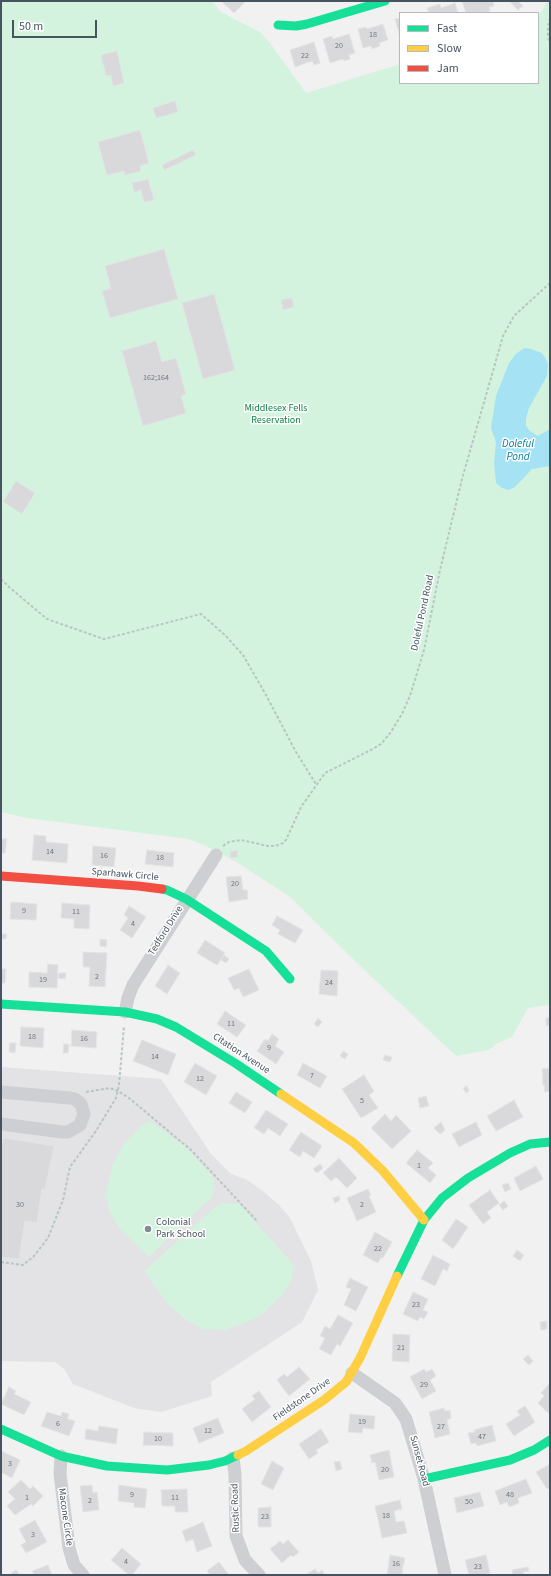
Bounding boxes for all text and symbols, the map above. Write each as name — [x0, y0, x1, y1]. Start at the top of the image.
scale bar — [14, 12, 99, 38]
legend — [399, 12, 539, 84]
text: 50 m — [19, 18, 43, 35]
text: Fast — [437, 20, 457, 37]
house number: 18 — [369, 30, 377, 40]
text: Slow — [437, 40, 462, 57]
house number: 20 — [335, 41, 343, 51]
house number: 22 — [301, 51, 309, 61]
text: Jam — [437, 60, 459, 77]
house number: 162;164 — [143, 373, 169, 383]
park label: Middlesex Fells Reservation — [245, 403, 307, 426]
water label: Doleful Pond — [502, 438, 534, 464]
street label: Doleful Pond Road — [409, 574, 437, 652]
house number: 14 — [46, 847, 54, 857]
house number: 16 — [100, 851, 108, 861]
house number: 18 — [156, 853, 164, 863]
street label: Sparhawk Circle — [91, 866, 159, 884]
house number: 20 — [231, 879, 239, 889]
street label: Tedford Drive — [146, 904, 186, 958]
house number: 9 — [22, 906, 26, 916]
house number: 11 — [72, 907, 80, 917]
house number: 4 — [131, 919, 135, 929]
house number: 2 — [95, 972, 99, 982]
house number: 19 — [39, 975, 47, 985]
house number: 24 — [325, 978, 333, 988]
house number: 11 — [227, 1019, 235, 1029]
street label: Citation Avenue — [210, 1031, 272, 1077]
house number: 18 — [28, 1032, 36, 1042]
house number: 16 — [80, 1034, 88, 1044]
house number: 9 — [267, 1043, 271, 1053]
house number: 14 — [151, 1052, 159, 1062]
house number: 7 — [310, 1071, 314, 1081]
house number: 12 — [196, 1074, 204, 1084]
house number: 5 — [360, 1096, 364, 1106]
house number: 1 — [417, 1161, 421, 1171]
house number: 30 — [16, 1200, 24, 1210]
house number: 2 — [360, 1200, 364, 1210]
place label: Colonial Park School — [156, 1217, 205, 1240]
marker: Colonial Park School — [143, 1224, 153, 1234]
house number: 22 — [374, 1244, 382, 1254]
house number: 23 — [412, 1300, 420, 1310]
house number: 21 — [397, 1343, 405, 1353]
street label: Fieldstone Drive — [271, 1376, 333, 1424]
house number: 29 — [420, 1380, 428, 1390]
house number: 19 — [358, 1417, 366, 1427]
house number: 6 — [56, 1419, 60, 1429]
house number: 27 — [437, 1422, 445, 1432]
house number: 12 — [204, 1426, 212, 1436]
house number: 47 — [478, 1432, 486, 1442]
house number: 10 — [154, 1434, 162, 1444]
street label: Sunset Road — [406, 1434, 432, 1488]
house number: 3 — [8, 1459, 12, 1469]
house number: 20 — [381, 1465, 389, 1475]
street label: Rustic Road — [229, 1483, 243, 1533]
street label: Macone Circle — [55, 1487, 75, 1547]
house number: 9 — [130, 1490, 134, 1500]
house number: 48 — [506, 1490, 514, 1500]
house number: 1 — [25, 1493, 29, 1503]
house number: 11 — [171, 1493, 179, 1503]
house number: 2 — [88, 1496, 92, 1506]
house number: 50 — [465, 1497, 473, 1507]
house number: 18 — [382, 1511, 390, 1521]
house number: 23 — [261, 1512, 269, 1522]
house number: 3 — [31, 1530, 35, 1540]
house number: 4 — [124, 1557, 128, 1567]
house number: 16 — [392, 1559, 400, 1569]
house number: 23 — [474, 1562, 482, 1572]

